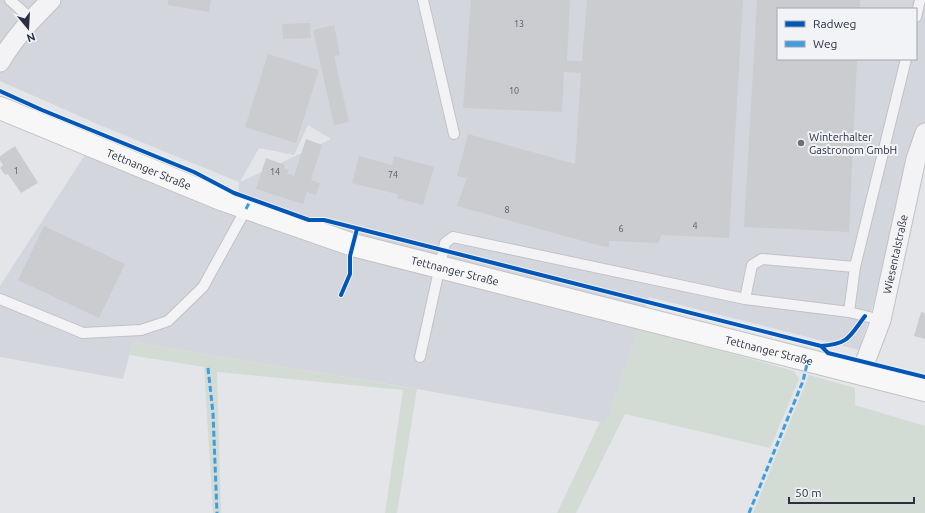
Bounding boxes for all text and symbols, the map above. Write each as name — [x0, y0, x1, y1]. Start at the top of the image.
north arrow — [8, 8, 48, 48]
legend — [777, 8, 917, 60]
text: Radweg — [813, 17, 856, 30]
house number: 13 — [514, 19, 524, 29]
text: N — [25, 31, 37, 44]
text: Weg — [813, 37, 837, 50]
house number: 10 — [509, 86, 519, 96]
place label: Winterhalter Gastronom GmbH — [809, 131, 897, 156]
marker: Winterhalter Gastronom GmbH — [796, 138, 806, 148]
street label: Tettnanger Straße — [105, 147, 193, 192]
house number: 1 — [13, 166, 19, 176]
house number: 14 — [270, 167, 280, 177]
house number: 74 — [388, 170, 398, 180]
house number: 8 — [504, 205, 510, 215]
street label: Wiesentalstraße — [881, 213, 910, 295]
house number: 4 — [692, 221, 698, 231]
house number: 6 — [618, 224, 624, 234]
street label: Tettnanger Straße — [410, 254, 500, 288]
street label: Tettnanger Straße — [724, 334, 814, 367]
scale bar — [789, 479, 914, 505]
text: 50 m — [795, 486, 822, 499]

